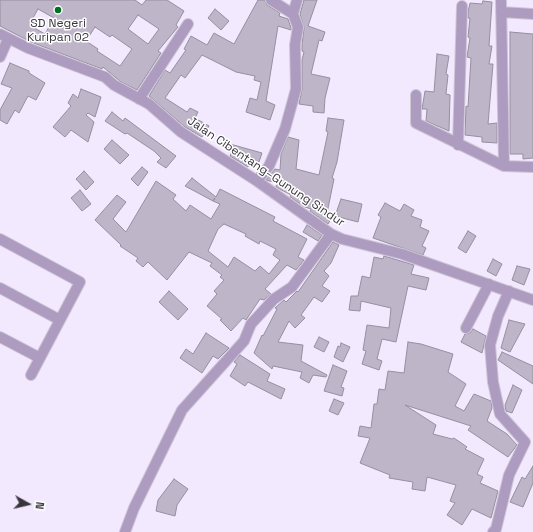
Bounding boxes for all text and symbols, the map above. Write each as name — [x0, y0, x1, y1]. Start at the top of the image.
marker: SD Negeri Kuripan 02 — [53, 5, 63, 15]
place label: SD Negeri Kuripan 02 — [27, 17, 89, 45]
street label: Jalan Cibentang–Gunung Sindur — [185, 114, 347, 230]
north arrow — [8, 484, 48, 524]
text: N — [32, 501, 47, 510]

